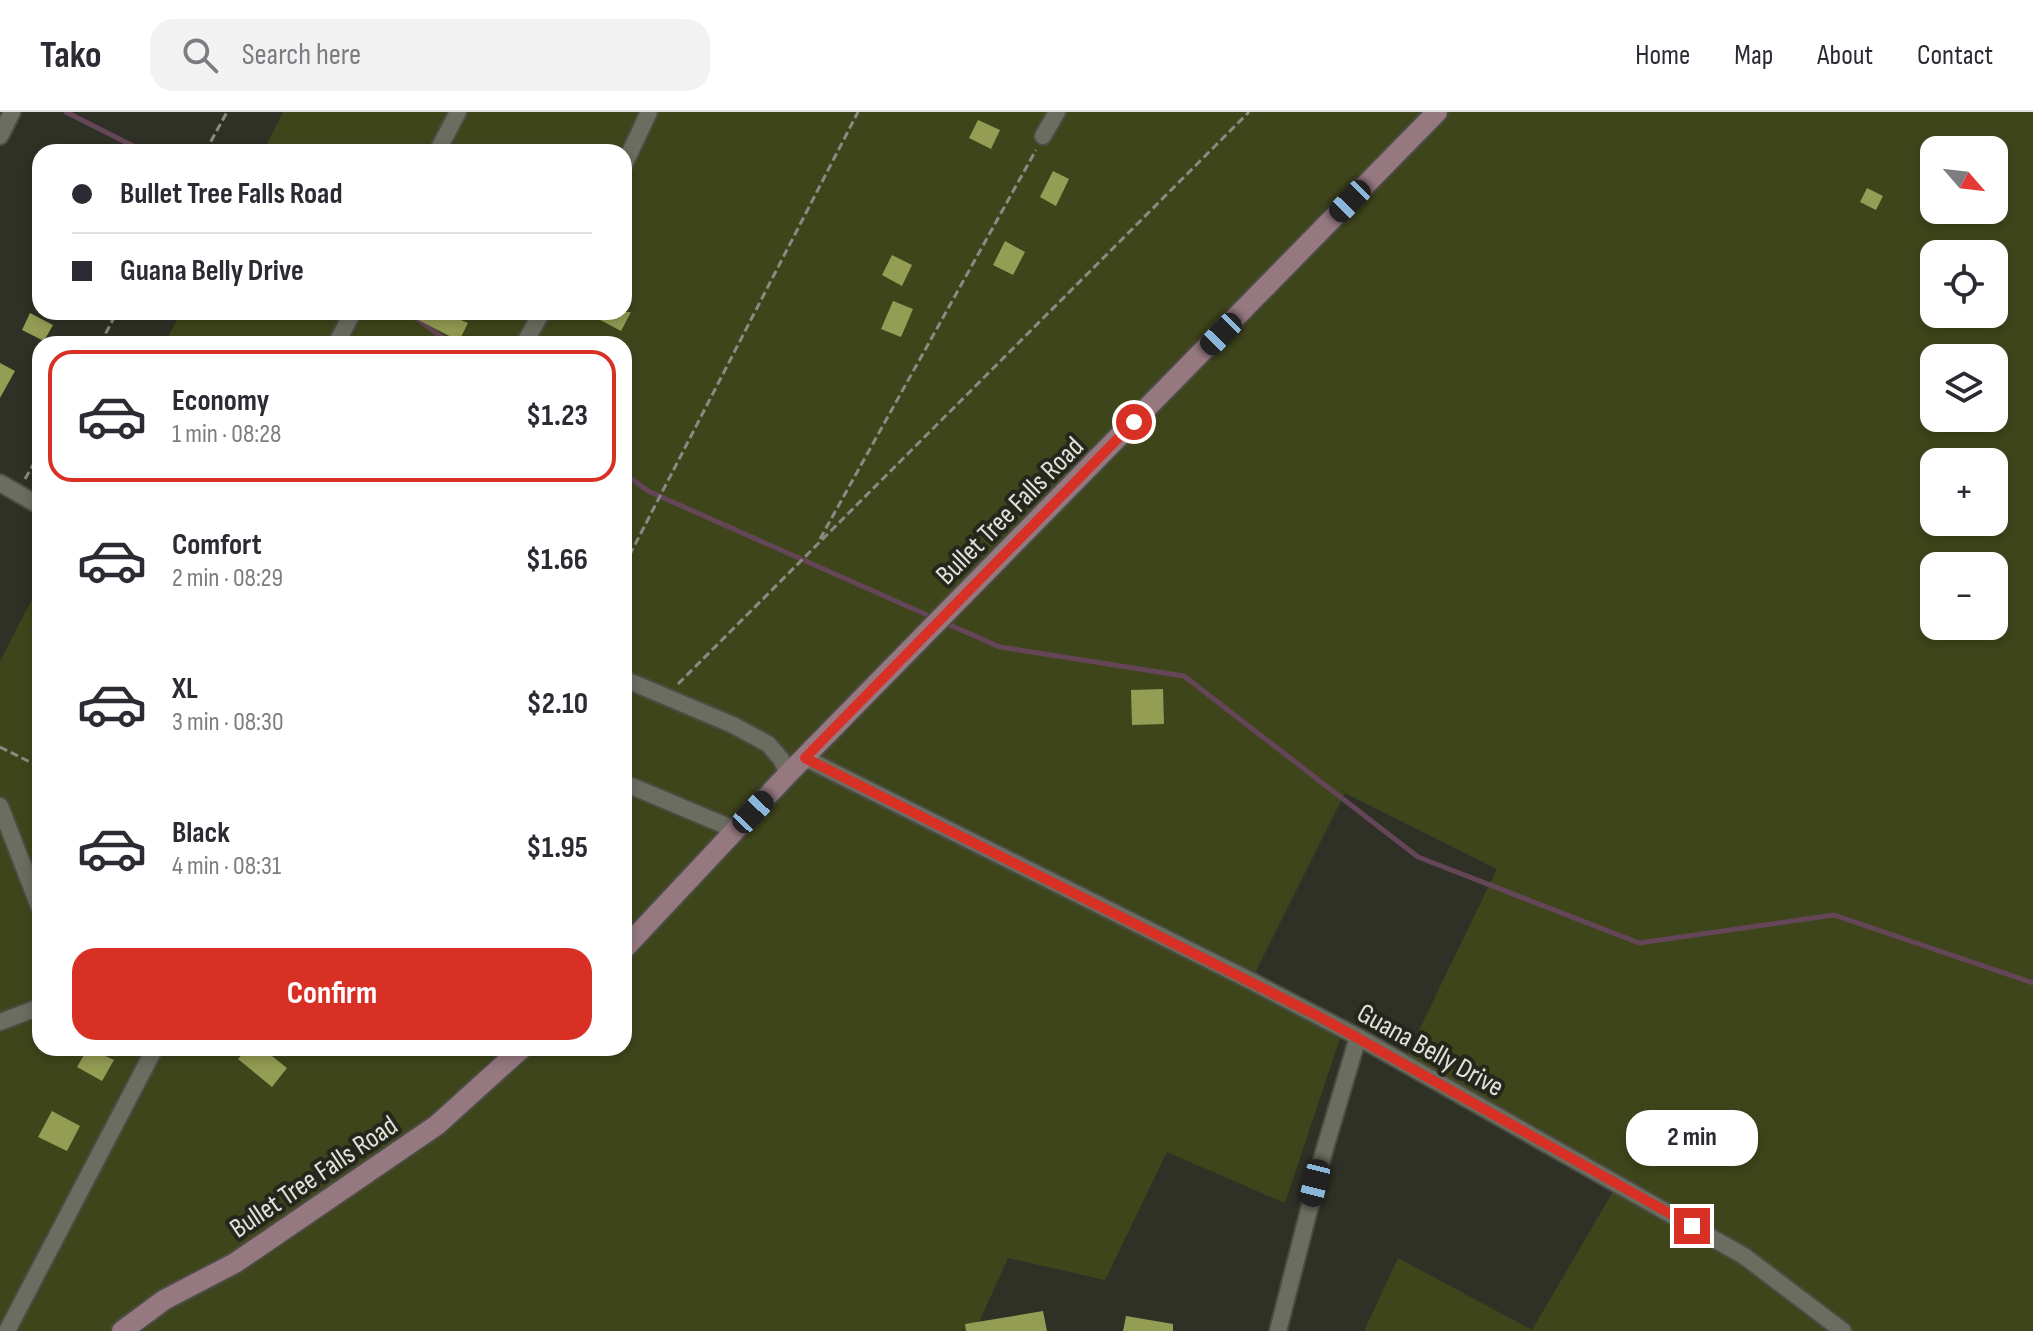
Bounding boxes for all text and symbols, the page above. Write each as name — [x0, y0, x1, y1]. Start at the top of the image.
search box — [150, 19, 710, 91]
text: Tako — [40, 33, 102, 78]
icon: search — [178, 33, 222, 77]
text: Search here — [242, 37, 361, 73]
text: Home — [1635, 39, 1690, 72]
text: Map — [1734, 39, 1773, 72]
text: About — [1817, 39, 1873, 72]
text: Contact — [1917, 39, 1993, 72]
north arrow — [1920, 136, 2008, 224]
map controls — [1920, 136, 2008, 640]
car — [1325, 175, 1375, 227]
text: Bullet Tree Falls Road — [120, 176, 342, 212]
button: locate — [1920, 240, 2008, 328]
text: Guana Belly Drive — [120, 253, 304, 289]
car — [1196, 308, 1246, 360]
button: layers — [1920, 344, 2008, 432]
icon: car — [76, 380, 148, 452]
text: Economy — [172, 383, 269, 419]
text: $1.23 — [526, 398, 588, 434]
route start — [1116, 404, 1152, 440]
text: 1 min · 08:28 — [172, 419, 281, 450]
street label: Bullet Tree Falls Road — [929, 430, 1091, 592]
button: + — [1920, 448, 2008, 536]
icon: car — [76, 524, 148, 596]
text: Comfort — [172, 527, 262, 563]
text: $1.66 — [526, 542, 588, 578]
button: − — [1920, 552, 2008, 640]
text: 2 min · 08:29 — [172, 563, 283, 594]
icon: car — [76, 668, 148, 740]
text: XL — [172, 671, 198, 707]
text: $2.10 — [526, 686, 588, 722]
text: 3 min · 08:30 — [172, 707, 284, 738]
car — [728, 786, 778, 838]
icon: car — [76, 812, 148, 884]
text: Black — [172, 815, 230, 851]
text: $1.95 — [526, 830, 588, 866]
text: 4 min · 08:31 — [172, 851, 281, 882]
button: Confirm — [72, 948, 592, 1040]
street label: Guana Belly Drive — [1351, 997, 1509, 1104]
street label: Bullet Tree Falls Road — [224, 1109, 404, 1245]
callout: 2 min — [1626, 1110, 1758, 1166]
text: 2 min — [1667, 1122, 1717, 1153]
car — [1298, 1157, 1332, 1209]
route end — [1674, 1208, 1710, 1244]

